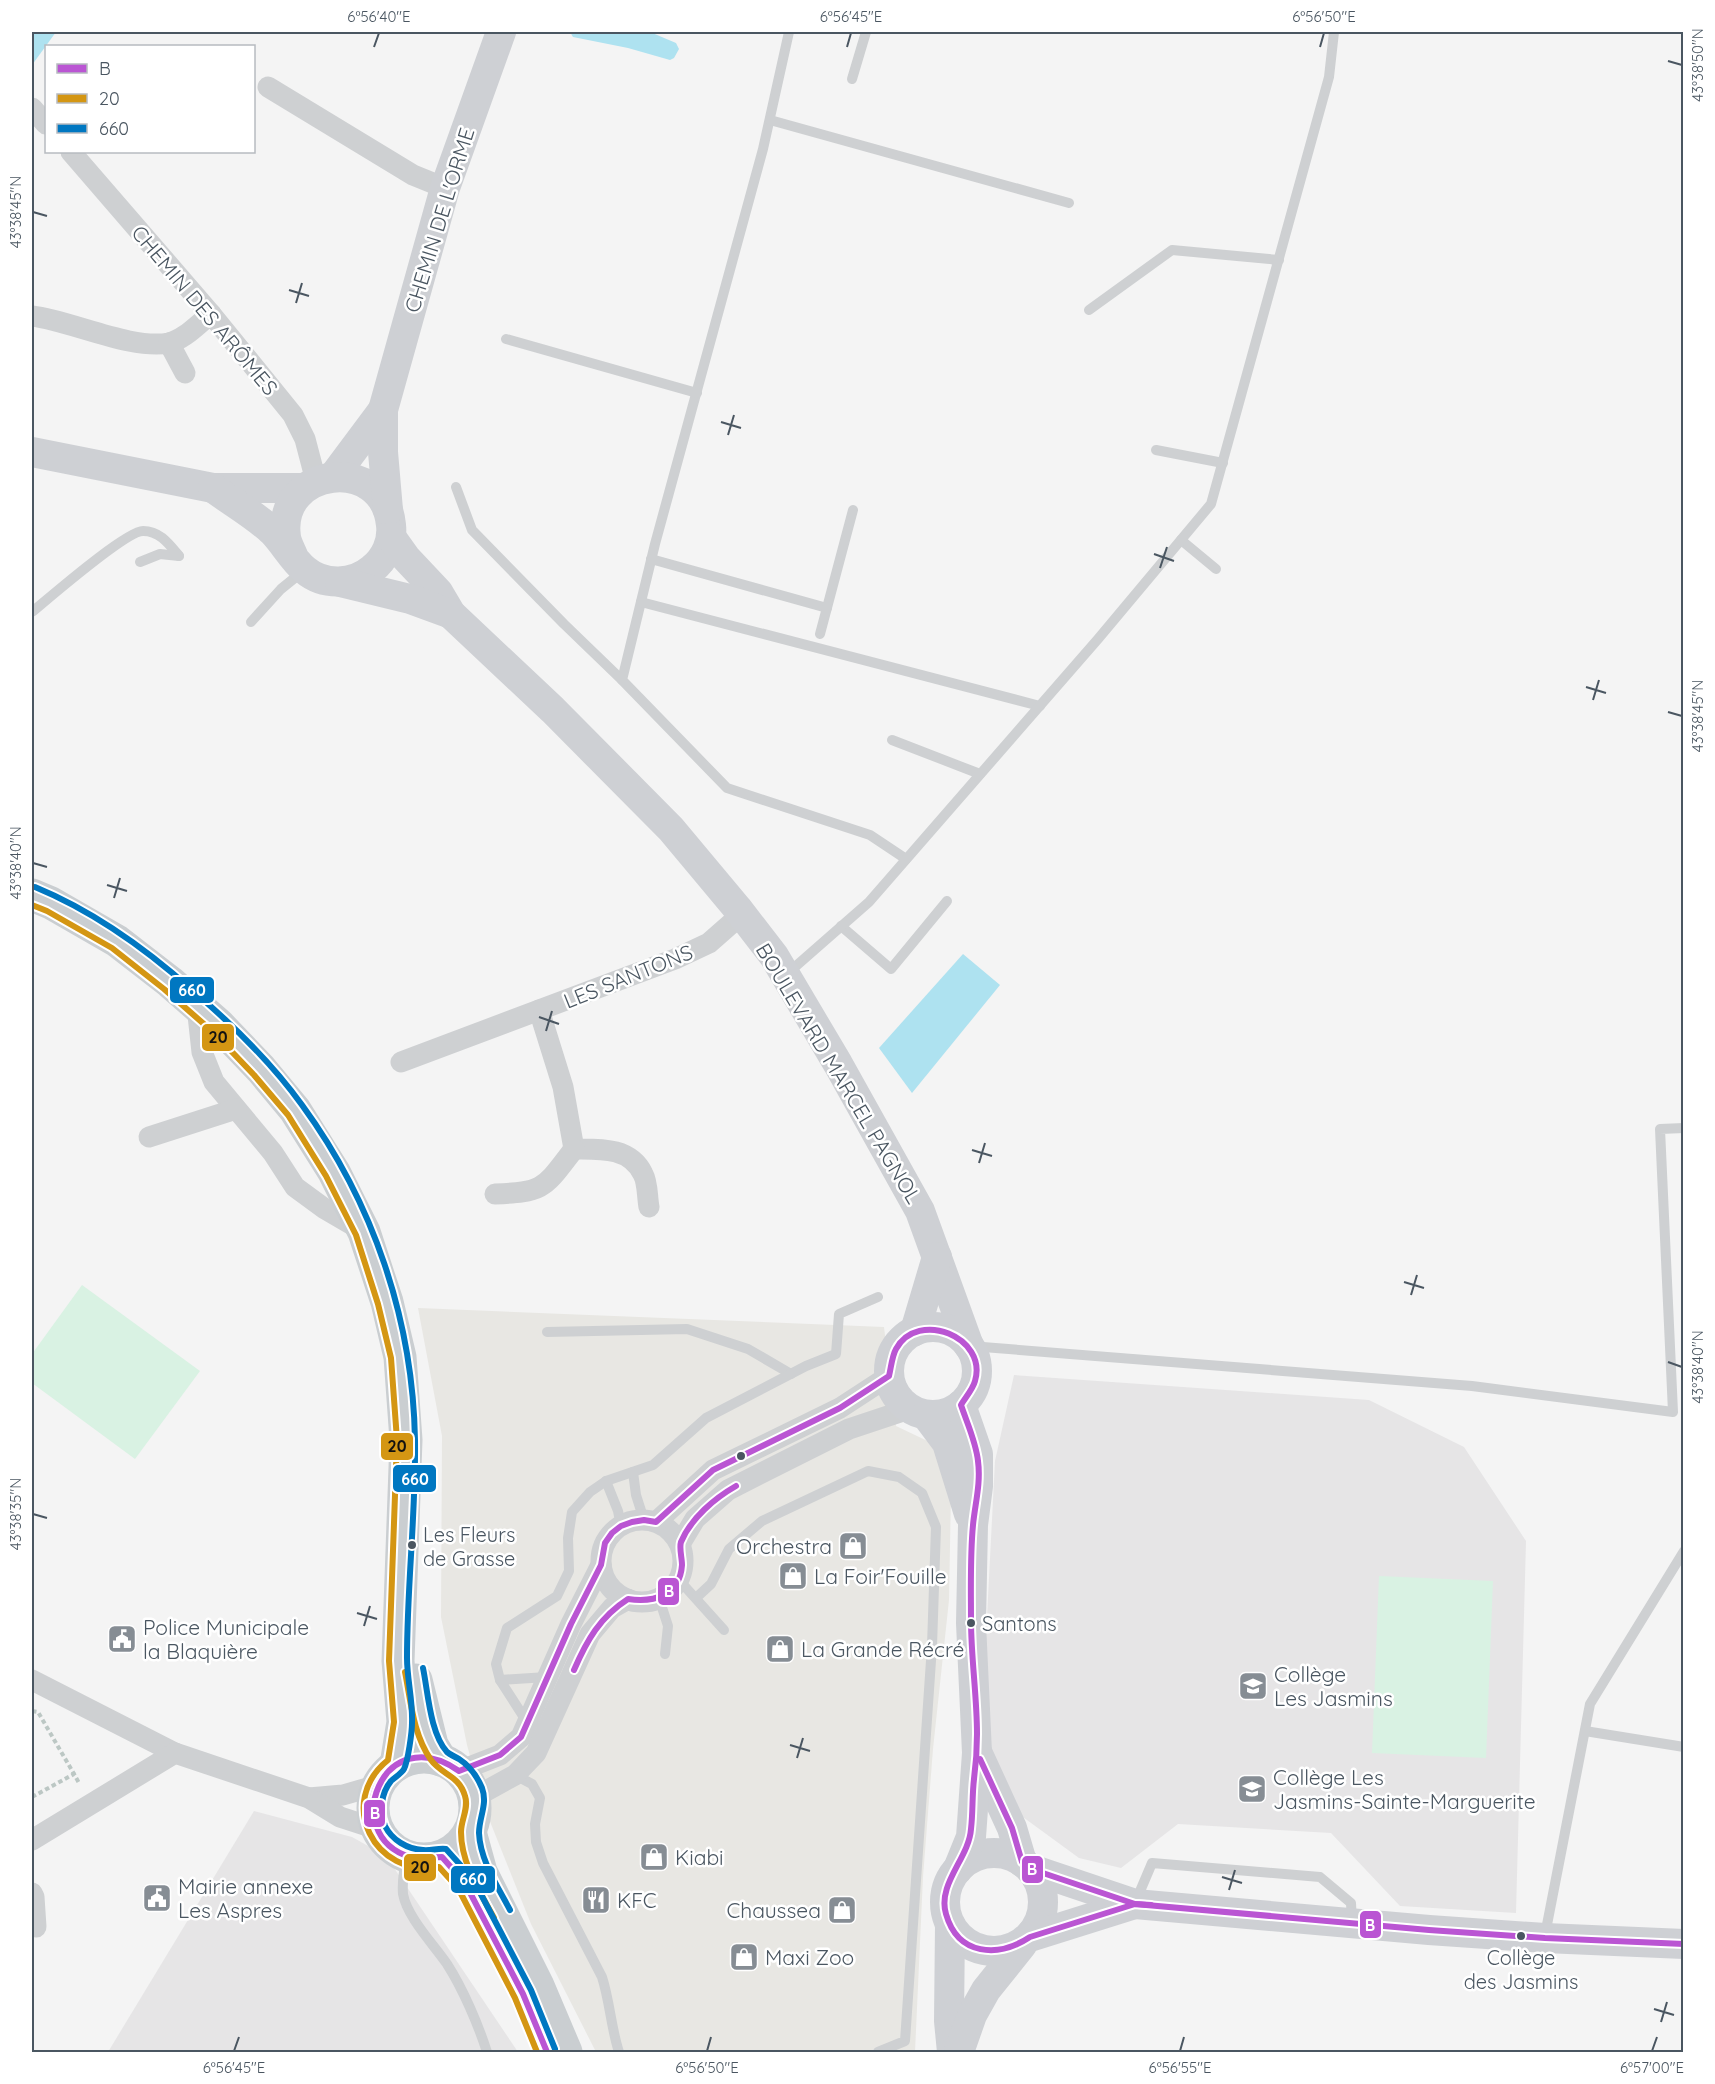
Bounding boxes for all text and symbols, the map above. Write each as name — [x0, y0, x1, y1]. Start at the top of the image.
text: 6°56'40"E — [347, 7, 411, 26]
text: 6°56'45"E — [820, 7, 882, 26]
text: 6°56'50"E — [1292, 7, 1356, 26]
text: 43°38'50"N — [1688, 28, 1707, 102]
legend — [45, 45, 255, 153]
text: B — [99, 57, 111, 80]
text: 20 — [99, 87, 120, 110]
text: 660 — [99, 117, 129, 140]
street label: CHEMIN DE L'ORME — [399, 124, 479, 316]
text: 43°38'45"N — [6, 176, 25, 248]
street label: CHEMIN DES ARÔMES — [126, 220, 284, 400]
text: 43°38'45"N — [1688, 680, 1707, 752]
text: 43°38'40"N — [6, 826, 25, 900]
street label: LES SANTONS — [560, 938, 696, 1014]
street label: BOULEVARD MARCEL PAGNOL — [751, 938, 927, 1208]
line badge: 660 — [169, 976, 215, 1004]
text: 660 — [178, 980, 206, 1000]
line badge: 20 — [201, 1023, 235, 1052]
text: 20 — [209, 1027, 228, 1047]
text: 43°38'40"N — [1688, 1330, 1707, 1404]
line badge: 20 — [380, 1432, 414, 1461]
text: 20 — [388, 1436, 407, 1456]
unlabelled marker — [735, 1450, 747, 1462]
line badge: 660 — [392, 1464, 437, 1493]
text: 660 — [401, 1469, 429, 1489]
text: 43°38'35"N — [6, 1478, 25, 1550]
place label: Les Fleurs de Grasse — [423, 1522, 515, 1571]
shop icon: Orchestra — [837, 1530, 869, 1562]
place label: Orchestra — [736, 1533, 832, 1559]
marker: Les Fleurs de Grasse — [406, 1539, 418, 1551]
shop icon: La Foir'Fouille — [777, 1560, 809, 1592]
place label: La Foir'Fouille — [814, 1563, 947, 1589]
line badge: B — [657, 1577, 680, 1606]
text: B — [664, 1581, 674, 1601]
place label: Santons — [982, 1611, 1057, 1636]
place label: Police Municipale la Blaquière — [143, 1614, 309, 1664]
marker: Santons — [965, 1617, 977, 1629]
public building icon: Police Municipale la Blaquière — [106, 1623, 138, 1655]
shop icon: La Grande Récré — [764, 1633, 796, 1665]
place label: La Grande Récré — [801, 1636, 964, 1662]
place label: Collège Les Jasmins — [1274, 1661, 1393, 1711]
school or university icon: Collège Les Jasmins — [1237, 1670, 1269, 1702]
place label: Collège Les Jasmins-Sainte-Marguerite — [1273, 1764, 1536, 1814]
school or university icon: Collège Les Jasmins-Sainte-Marguerite — [1236, 1773, 1268, 1805]
line badge: B — [363, 1799, 386, 1828]
text: B — [370, 1803, 380, 1823]
shop icon: Kiabi — [638, 1841, 670, 1873]
place label: Kiabi — [675, 1844, 724, 1870]
line badge: 20 — [403, 1853, 437, 1882]
line badge: B — [1021, 1855, 1044, 1884]
text: 20 — [411, 1857, 430, 1877]
text: B — [1027, 1859, 1037, 1879]
line badge: 660 — [450, 1865, 496, 1894]
text: 660 — [459, 1869, 487, 1889]
place label: Mairie annexe Les Aspres — [178, 1873, 313, 1923]
public building icon: Mairie annexe Les Aspres — [141, 1882, 173, 1914]
restaurant icon: KFC — [580, 1884, 612, 1916]
place label: KFC — [617, 1887, 657, 1913]
shop icon: Chaussea — [826, 1894, 858, 1926]
place label: Chaussea — [727, 1897, 821, 1923]
line badge: B — [1359, 1910, 1382, 1939]
text: B — [1365, 1915, 1375, 1935]
marker: Collège des Jasmins — [1515, 1930, 1527, 1942]
shop icon: Maxi Zoo — [728, 1941, 760, 1973]
place label: Maxi Zoo — [765, 1944, 854, 1970]
place label: Collège des Jasmins — [1464, 1945, 1578, 1994]
text: 6°56'45"E — [203, 2058, 265, 2077]
text: 6°56'50"E — [675, 2058, 739, 2077]
text: 6°56'55"E — [1149, 2058, 1211, 2077]
text: 6°57'00"E — [1620, 2058, 1684, 2077]

